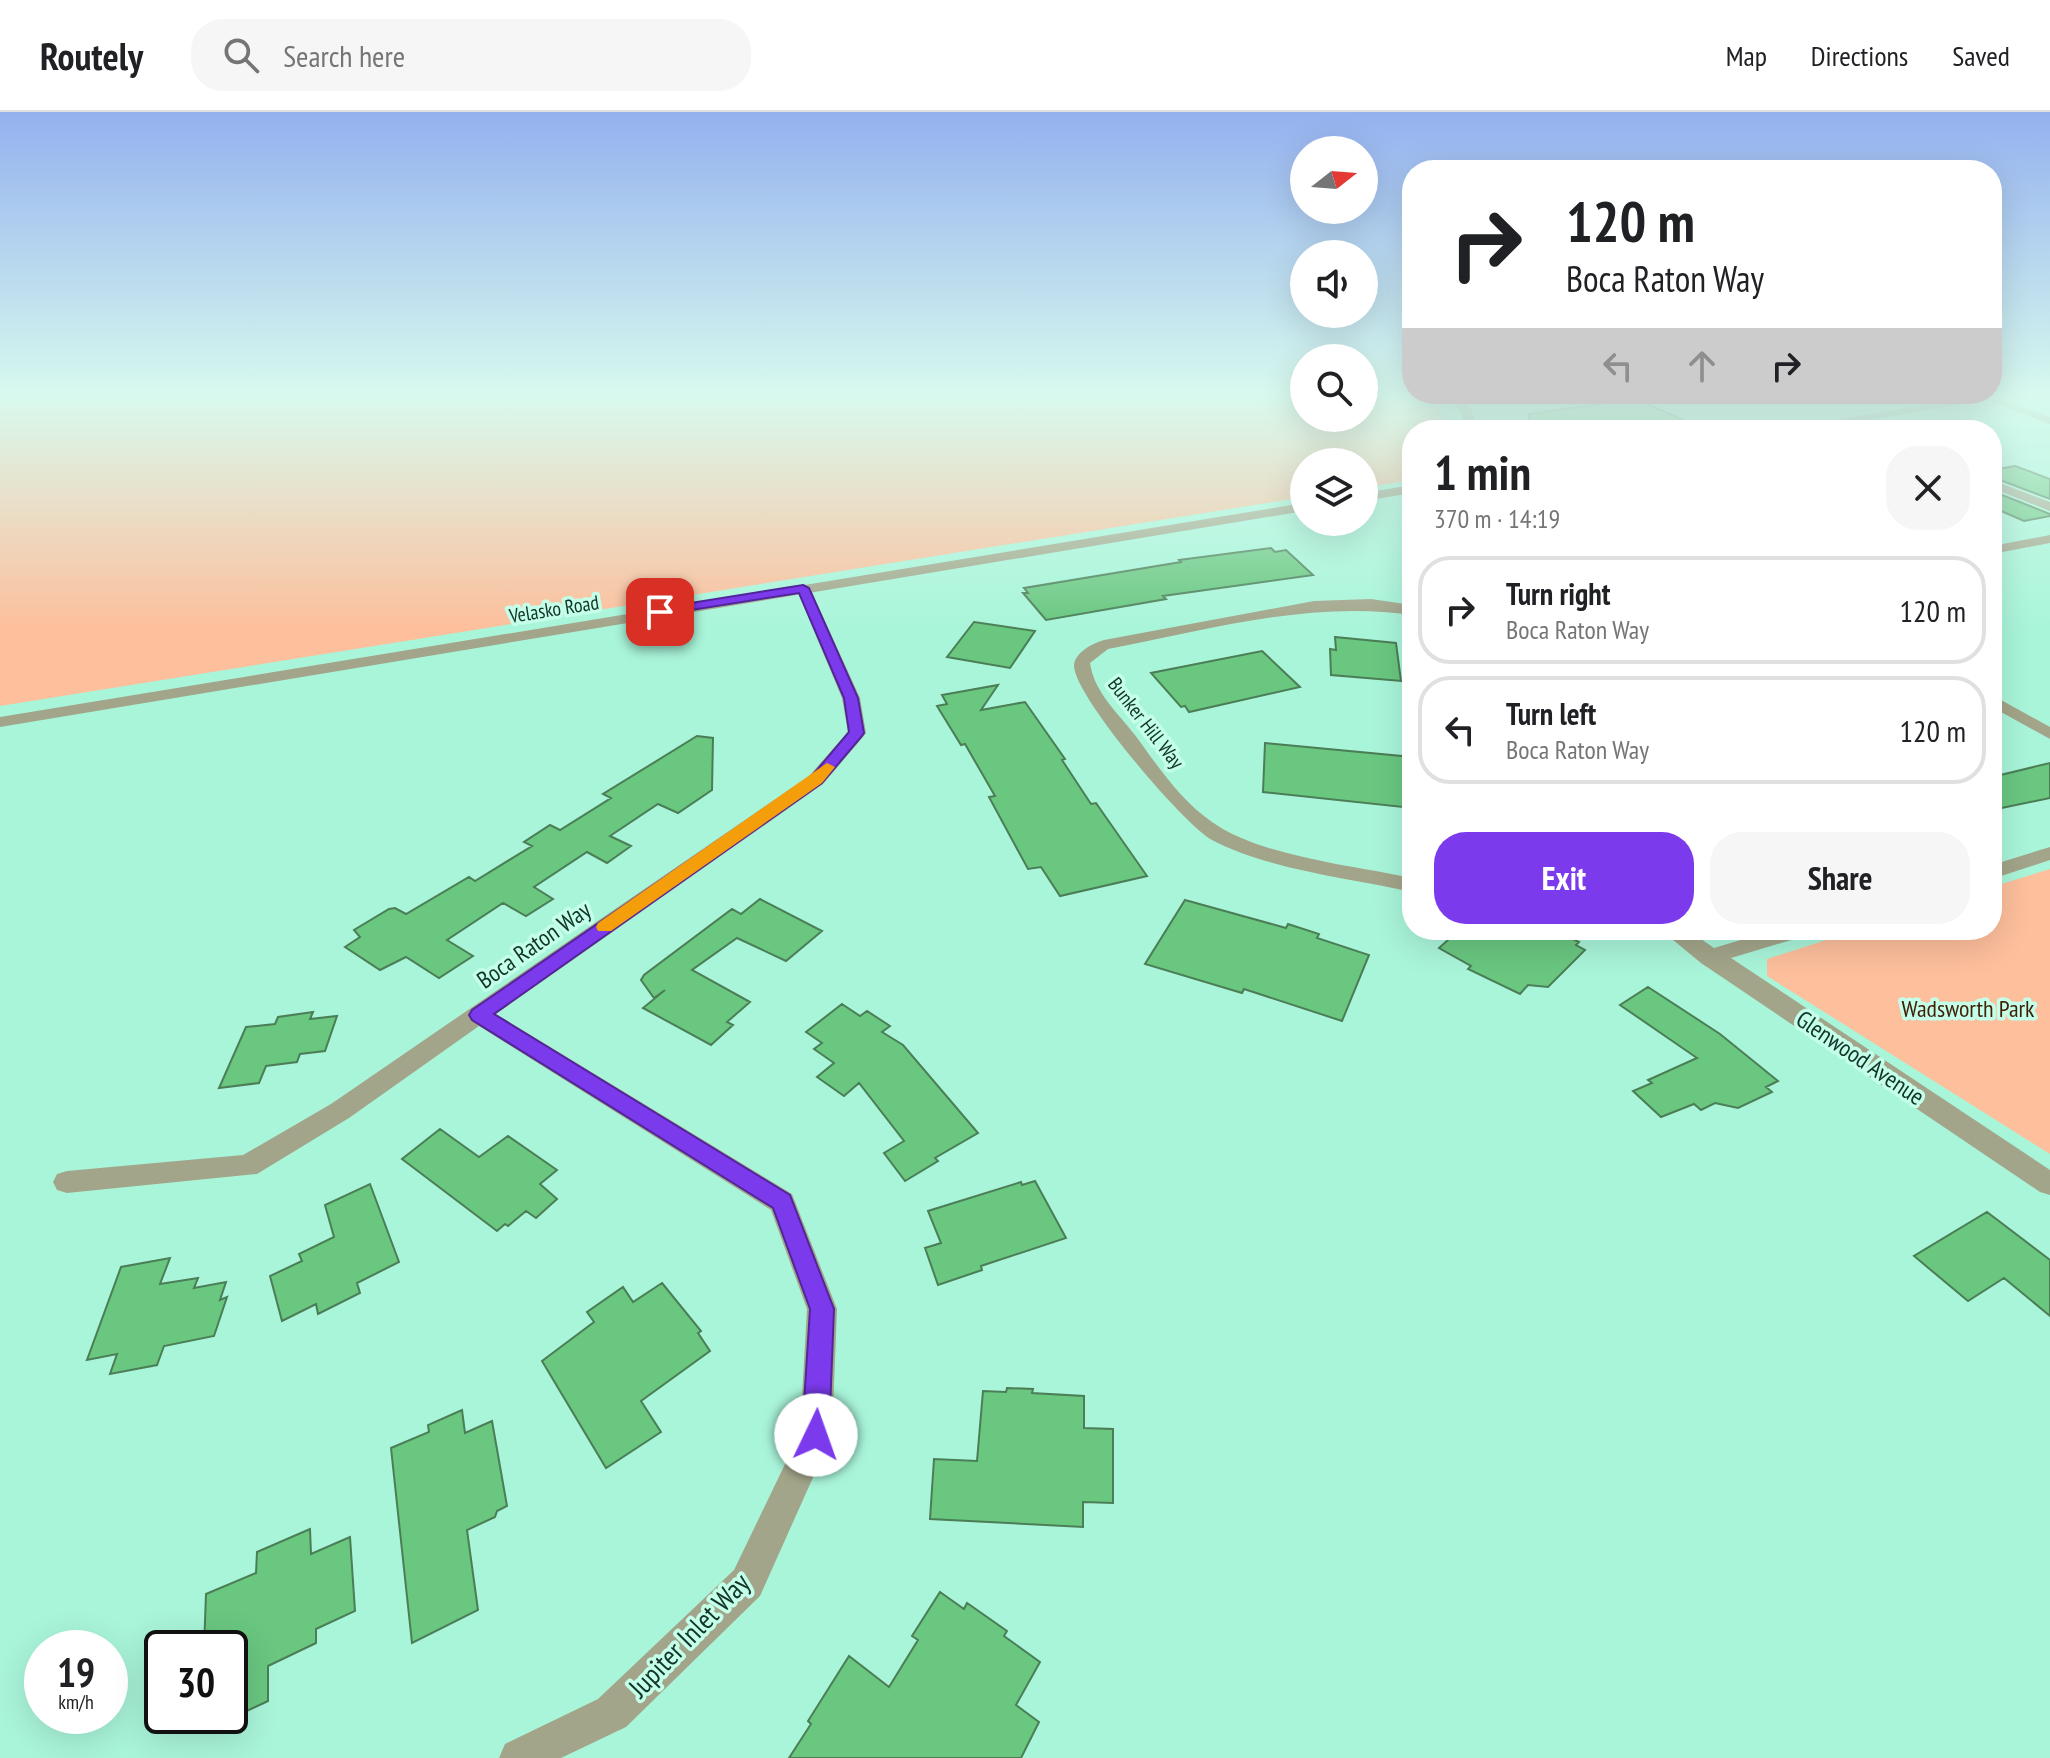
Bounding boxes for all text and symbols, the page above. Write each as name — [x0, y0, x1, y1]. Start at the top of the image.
search box — [191, 19, 751, 91]
text: Routely — [40, 31, 143, 80]
icon: search — [219, 33, 263, 77]
text: Search here — [283, 36, 405, 75]
text: Map — [1726, 37, 1767, 74]
text: Directions — [1811, 37, 1908, 74]
text: Saved — [1952, 37, 2010, 74]
north arrow — [1290, 136, 1378, 224]
map controls — [1290, 136, 1378, 536]
text: 120 m — [1566, 185, 1695, 257]
icon: right — [1434, 192, 1538, 296]
button: sound — [1290, 240, 1378, 328]
text: Boca Raton Way — [1566, 255, 1764, 302]
button: search — [1290, 344, 1378, 432]
icon: left — [1596, 344, 1640, 388]
icon: ahead — [1680, 344, 1724, 388]
icon: right — [1764, 344, 1808, 388]
text: 1 min — [1434, 441, 1531, 503]
button: close — [1886, 446, 1970, 530]
button: layers — [1290, 448, 1378, 536]
text: 370 m · 14:19 — [1434, 502, 1560, 535]
text: Turn right — [1506, 574, 1610, 613]
pin — [626, 578, 694, 646]
icon: right — [1438, 588, 1482, 632]
street label: Velasko Road — [506, 589, 601, 629]
icon: arrive — [638, 590, 682, 634]
text: 120 m — [1900, 591, 1966, 630]
text: Boca Raton Way — [1506, 613, 1649, 646]
street label: Bunker Hill Way — [1102, 672, 1190, 774]
text: Turn left — [1506, 694, 1596, 733]
icon: left — [1438, 708, 1482, 752]
text: 120 m — [1900, 711, 1966, 750]
text: Boca Raton Way — [1506, 733, 1649, 766]
button: Exit — [1434, 832, 1694, 924]
button: Share — [1710, 832, 1970, 924]
street label: Boca Raton Way — [471, 894, 597, 995]
park label: Wadsworth Park — [1902, 993, 2035, 1024]
street label: Glenwood Avenue — [1790, 1003, 1930, 1112]
position arrow — [774, 1393, 858, 1477]
street label: Jupiter Inlet Way — [619, 1564, 758, 1706]
speed limit sign: 30 — [144, 1630, 248, 1734]
text: 19 — [57, 1646, 95, 1698]
text: km/h — [58, 1689, 94, 1715]

